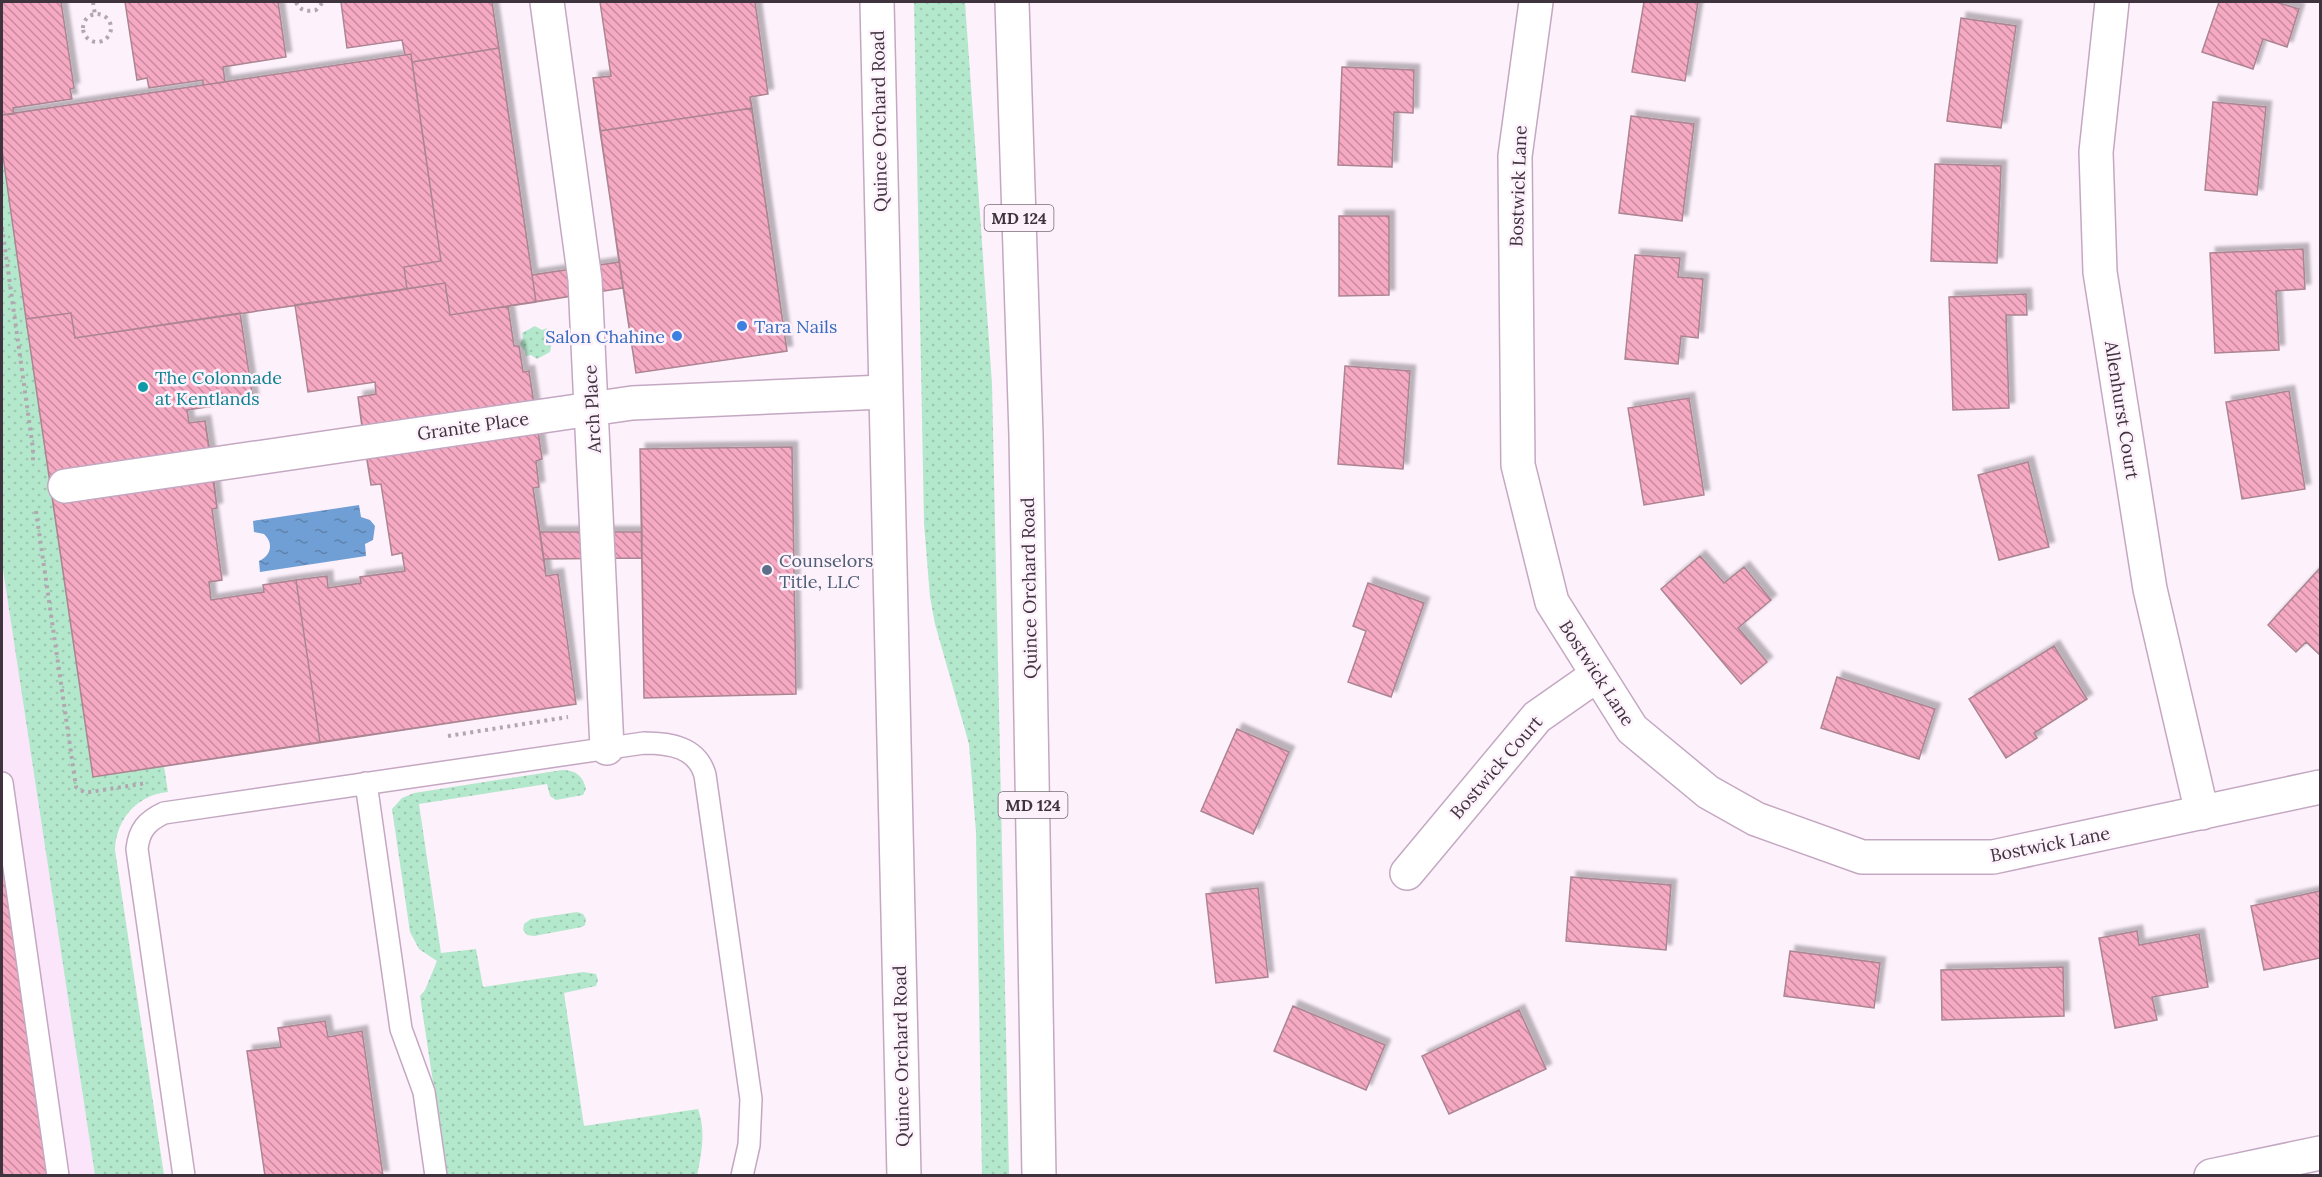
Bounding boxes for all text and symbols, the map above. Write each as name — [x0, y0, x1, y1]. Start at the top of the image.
street label: Quince Orchard Road — [866, 30, 892, 212]
street label: Bostwick Lane — [1504, 125, 1532, 247]
road number: MD 124 — [984, 205, 1054, 231]
place label: Tara Nails — [754, 315, 837, 338]
marker: Tara Nails — [735, 319, 749, 333]
place label: Salon Chahine — [545, 325, 665, 348]
marker: Salon Chahine — [670, 329, 684, 343]
street label: Allenhurst Court — [2100, 338, 2144, 481]
street label: Arch Place — [578, 364, 606, 455]
place label: The Colonnade at Kentlands — [155, 366, 282, 410]
marker: The Colonnade at Kentlands — [136, 380, 150, 394]
street label: Granite Place — [416, 407, 531, 445]
street label: Quince Orchard Road — [1016, 497, 1042, 679]
place label: Counselors Title, LLC — [779, 549, 873, 593]
marker: Counselors Title, LLC — [760, 563, 774, 577]
street label: Bostwick Lane — [1554, 616, 1640, 730]
street label: Bostwick Court — [1445, 711, 1547, 823]
road number: MD 124 — [998, 792, 1068, 818]
street label: Bostwick Lane — [1988, 821, 2112, 867]
street label: Quince Orchard Road — [888, 965, 914, 1147]

